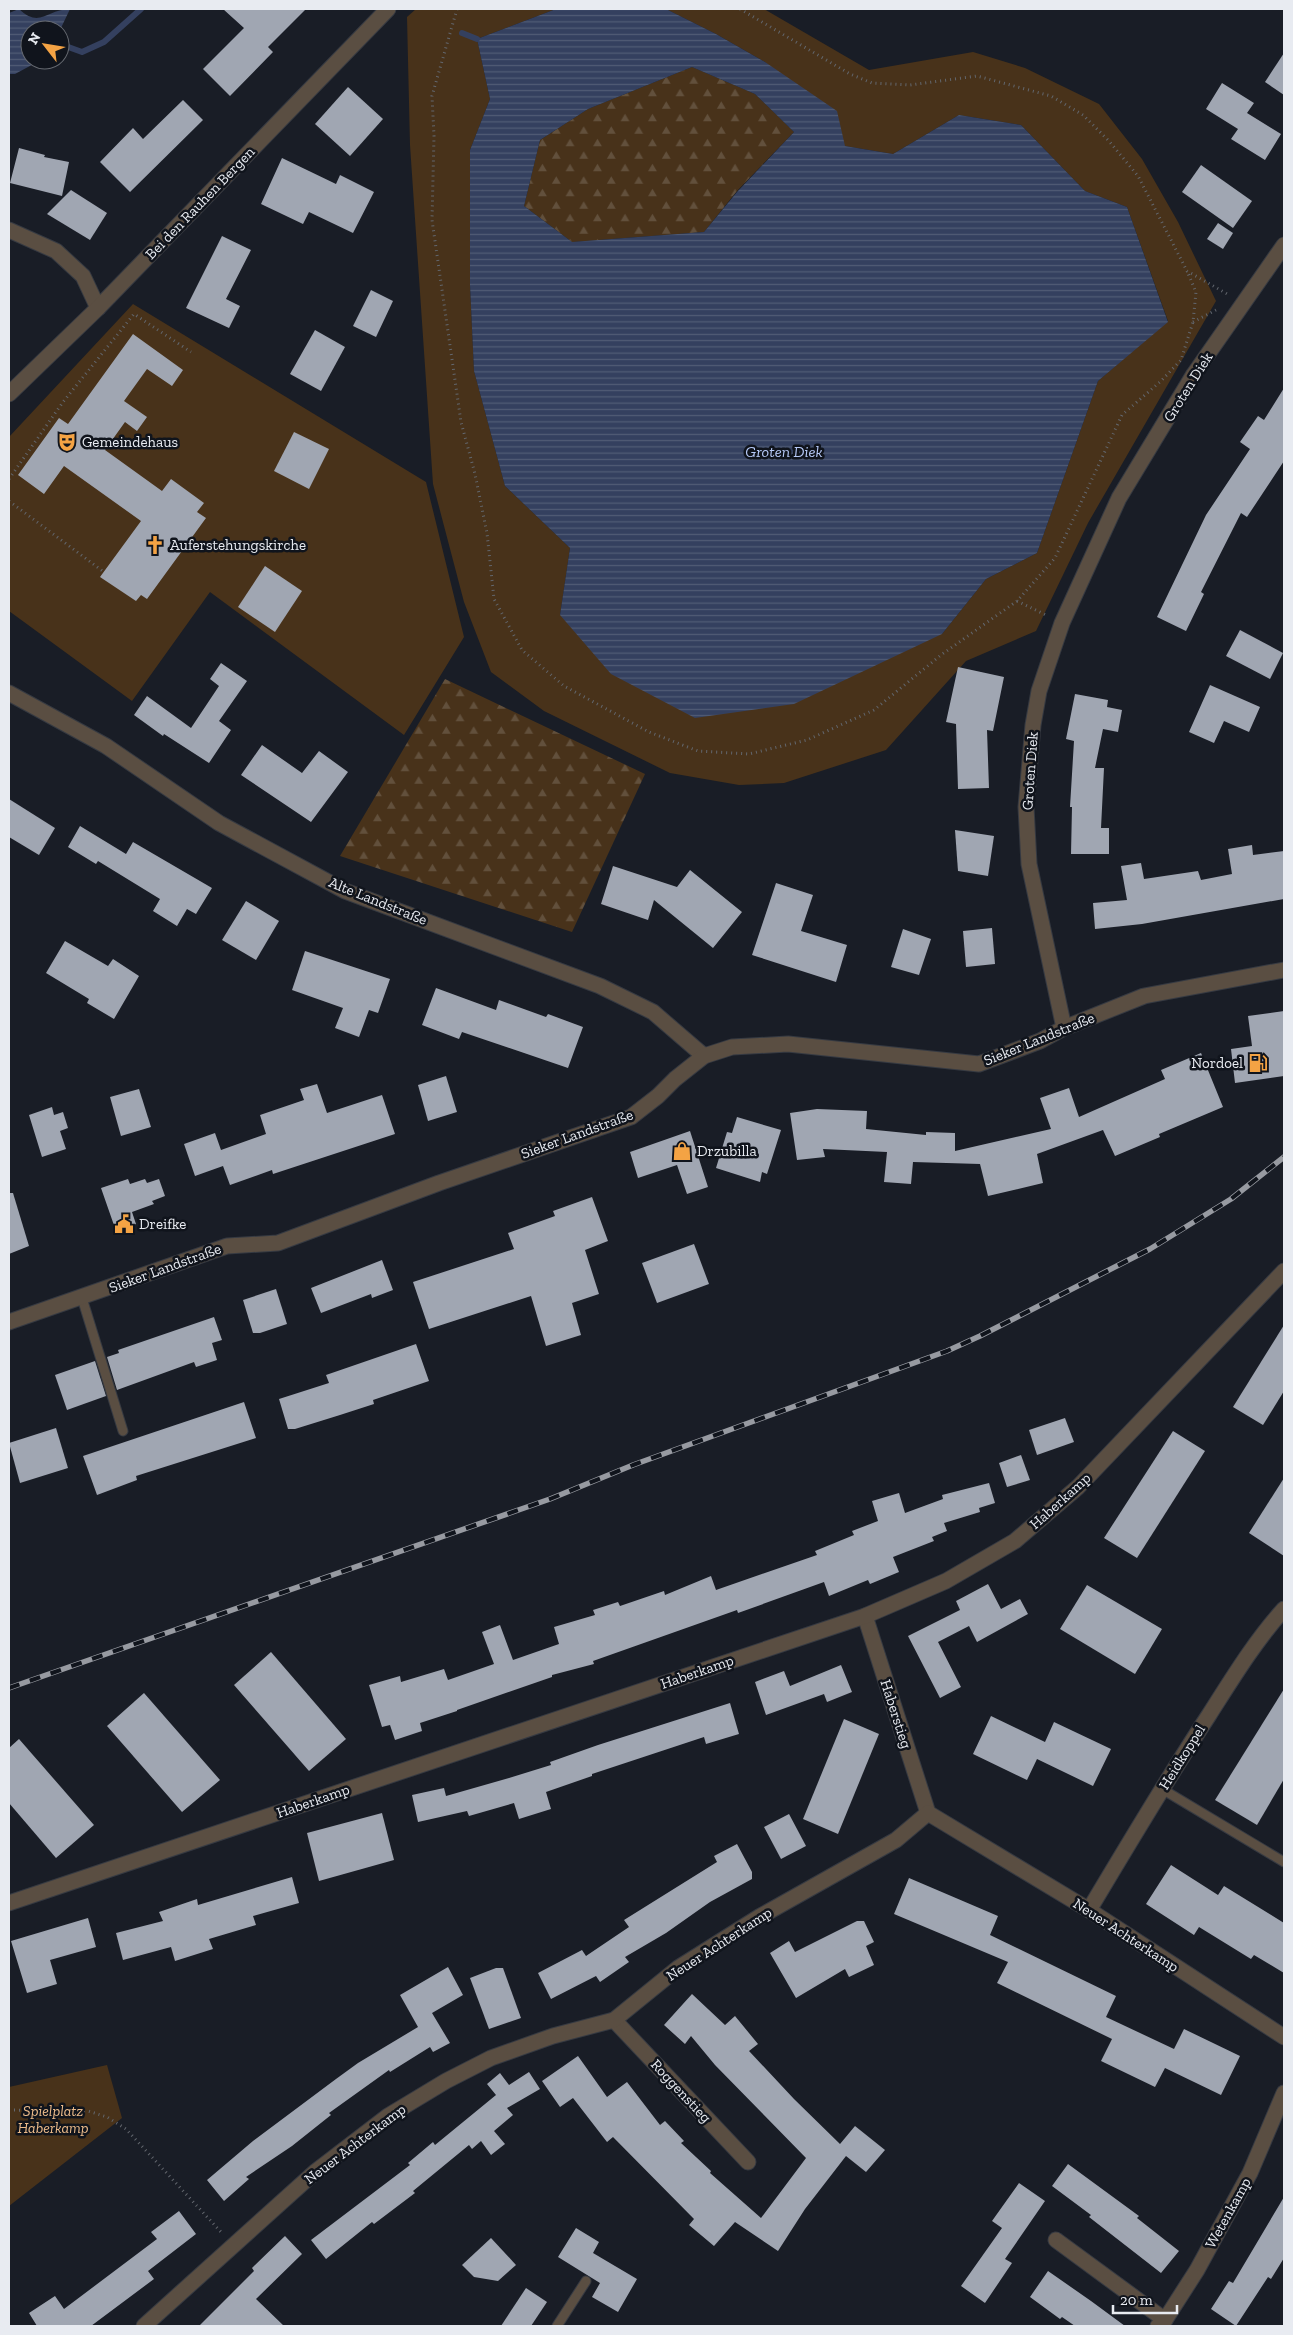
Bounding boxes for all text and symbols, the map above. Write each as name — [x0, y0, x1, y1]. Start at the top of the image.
north arrow — [20, 20, 70, 70]
text: N — [24, 29, 44, 48]
street label: Bei den Rauhen Bergen — [142, 143, 259, 263]
street label: Groten Diek — [1160, 349, 1217, 425]
theatre icon: Gemeindehaus — [56, 431, 78, 453]
place label: Gemeindehaus — [82, 433, 178, 451]
water label: Groten Diek — [745, 442, 823, 461]
church icon: Auferstehungskirche — [144, 534, 166, 556]
place label: Auferstehungskirche — [170, 536, 306, 554]
street label: Groten Diek — [1018, 731, 1042, 811]
street label: Alte Landstraße — [326, 873, 430, 929]
street label: Sieker Landstraße — [981, 1009, 1097, 1069]
fuel station icon: Nordoel — [1247, 1052, 1269, 1074]
place label: Nordoel — [1191, 1054, 1243, 1072]
street label: Sieker Landstraße — [518, 1105, 636, 1163]
shop icon: Drzubilla — [671, 1140, 693, 1162]
place label: Drzubilla — [697, 1142, 757, 1160]
public building icon: Dreifke — [113, 1213, 135, 1235]
place label: Dreifke — [139, 1215, 186, 1233]
street label: Sieker Landstraße — [106, 1239, 224, 1297]
street label: Haberkamp — [1026, 1469, 1094, 1533]
street label: Haberkamp — [658, 1651, 736, 1693]
street label: Haberstieg — [876, 1677, 916, 1751]
street label: Heidkoppel — [1155, 1721, 1209, 1793]
street label: Haberkamp — [274, 1780, 352, 1822]
street label: Neuer Achterkamp — [1070, 1894, 1182, 1976]
street label: Neuer Achterkamp — [663, 1903, 775, 1985]
street label: Roggenstieg — [647, 2055, 715, 2127]
street label: Neuer Achterkamp — [301, 2100, 409, 2188]
park label: Spielplatz Haberkamp — [17, 2102, 89, 2137]
street label: Wetenkamp — [1201, 2175, 1255, 2251]
scale bar — [1113, 2282, 1177, 2314]
text: 20 m — [1120, 2291, 1153, 2309]

